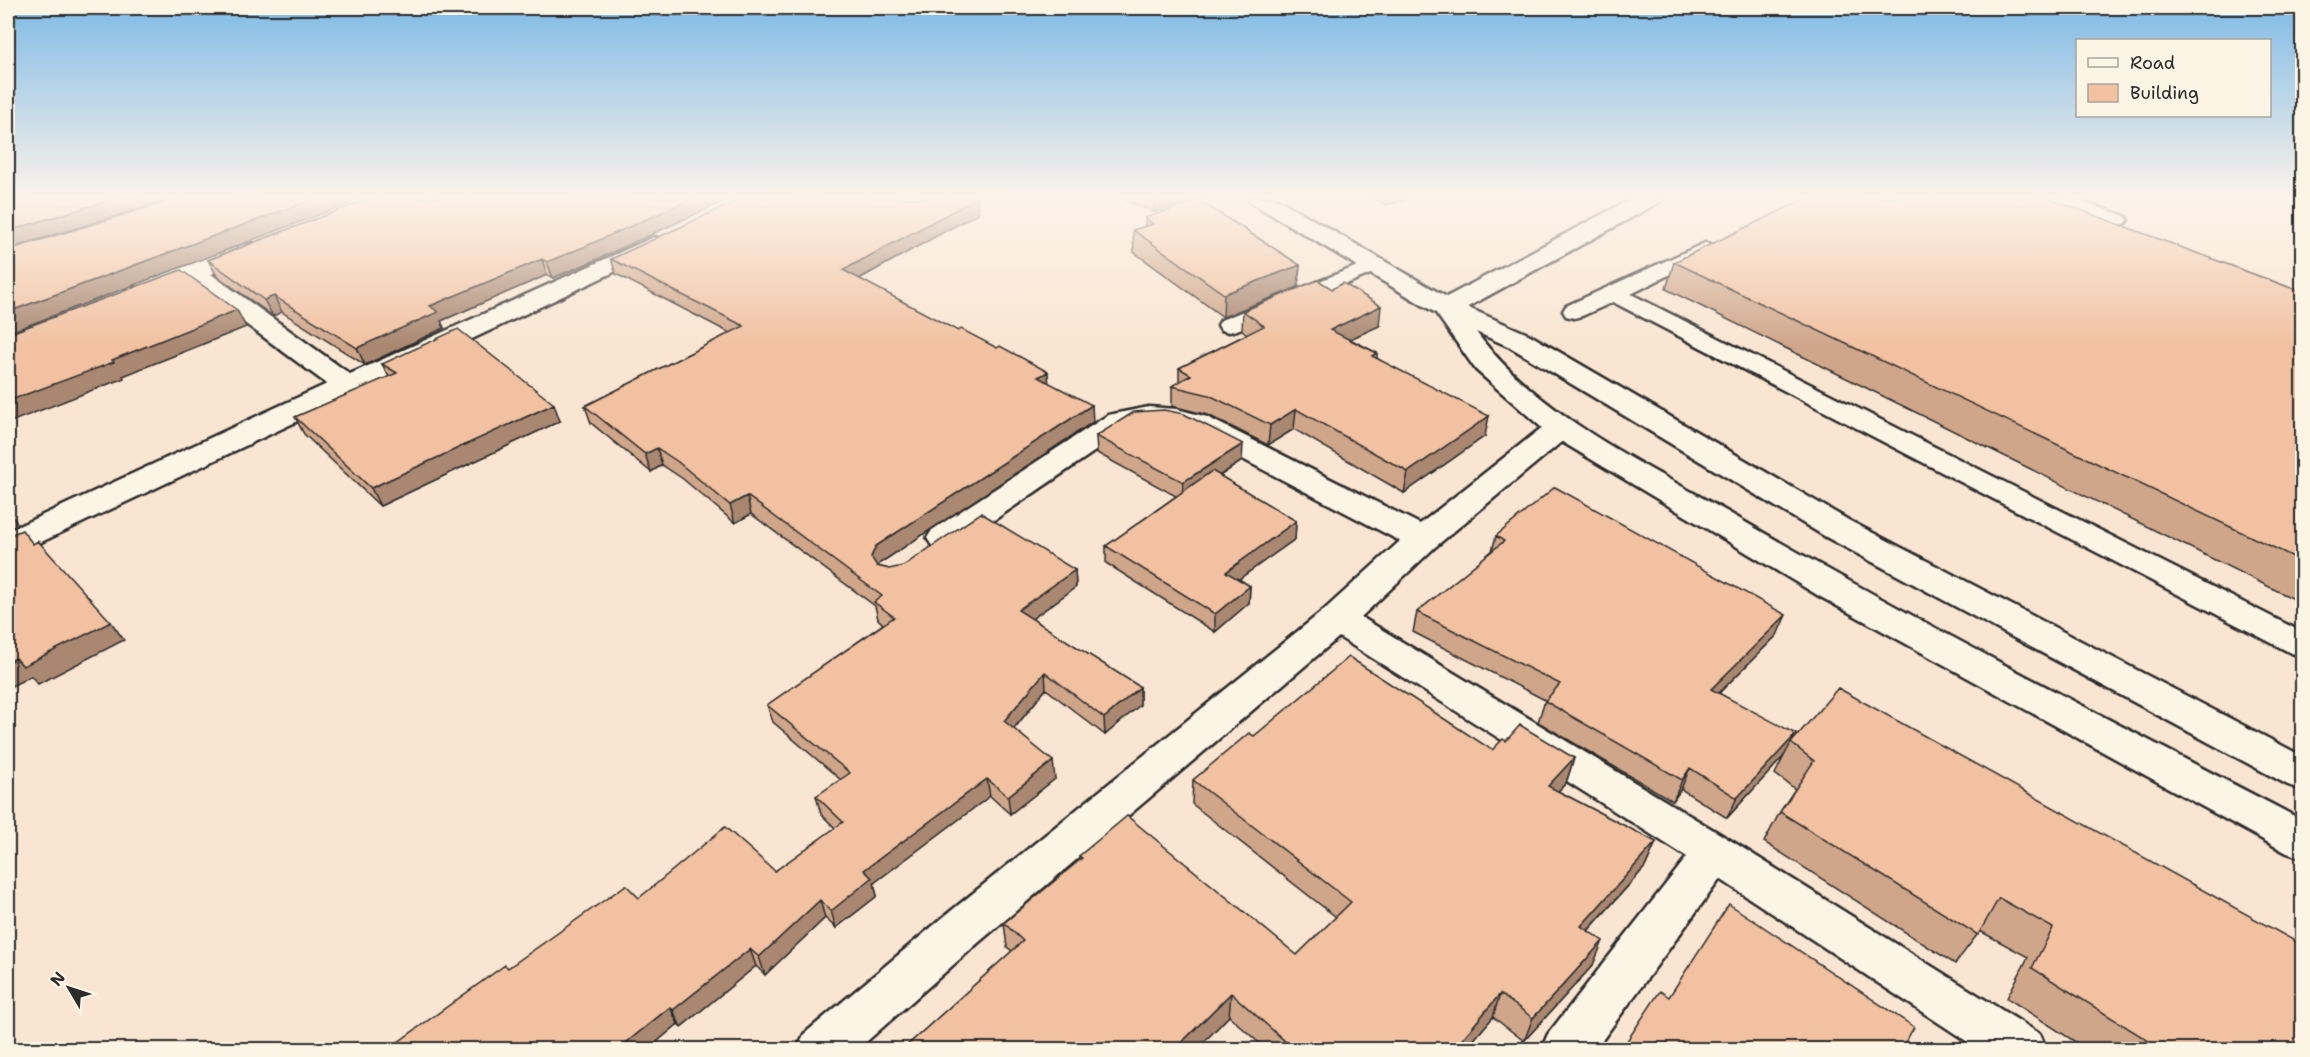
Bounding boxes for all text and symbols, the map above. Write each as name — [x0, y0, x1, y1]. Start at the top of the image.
legend — [2076, 39, 2271, 117]
text: Road — [2130, 51, 2175, 75]
text: Building — [2130, 81, 2199, 105]
north arrow — [39, 958, 99, 1018]
text: N — [46, 967, 70, 990]

